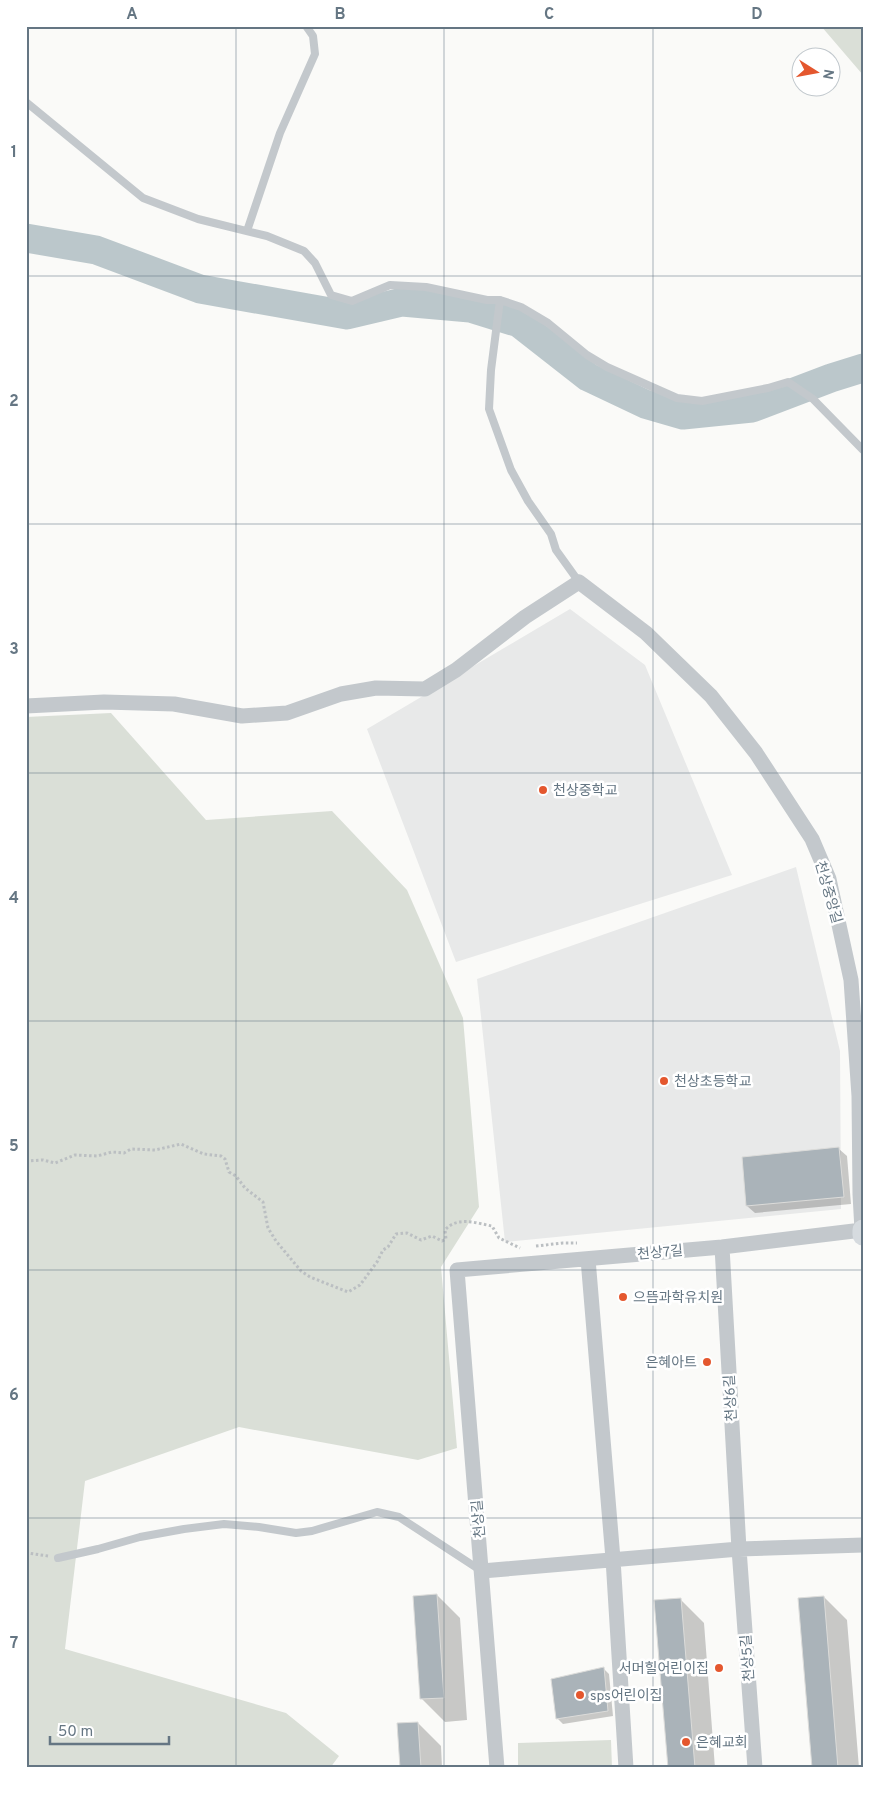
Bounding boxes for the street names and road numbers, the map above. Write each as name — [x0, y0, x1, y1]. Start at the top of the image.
street label: 천상중앙길 — [811, 859, 846, 926]
street label: 천상7길 — [636, 1242, 684, 1264]
street label: 천상6길 — [721, 1374, 741, 1422]
street label: 천상길 — [468, 1499, 490, 1539]
street label: 천상5길 — [737, 1634, 759, 1682]

